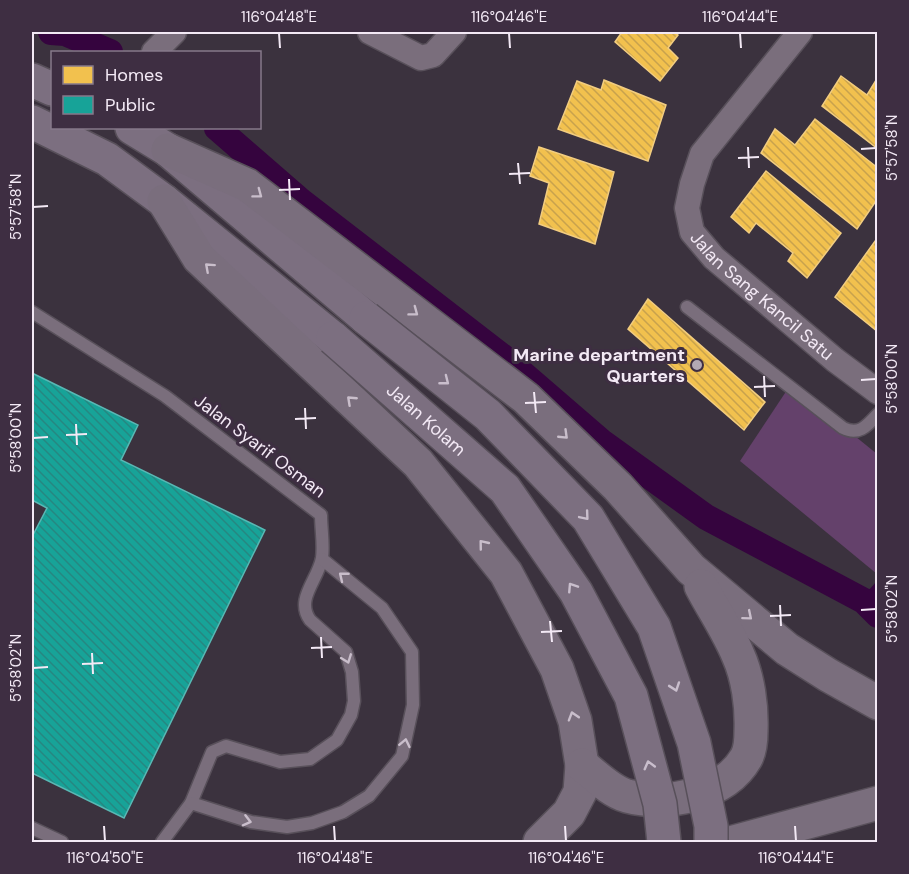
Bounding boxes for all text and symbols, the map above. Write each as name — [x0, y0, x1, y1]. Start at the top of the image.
text: 116°04'48"E — [241, 7, 317, 27]
text: 116°04'46"E — [471, 7, 547, 27]
text: 116°04'44"E — [702, 7, 778, 27]
legend — [51, 51, 261, 129]
text: Homes — [105, 63, 163, 87]
text: Public — [105, 93, 156, 117]
text: 5°57'58"N — [882, 115, 902, 181]
text: 5°57'58"N — [6, 174, 26, 240]
one-way arrow — [252, 187, 263, 198]
street label: Jalan Sang Kancil Satu — [685, 226, 839, 366]
one-way arrow — [205, 263, 216, 274]
one-way arrow — [407, 304, 418, 315]
place label: Marine department Quarters — [513, 343, 685, 388]
text: 5°58'00"N — [882, 344, 902, 414]
marker: Marine department Quarters — [690, 358, 704, 372]
one-way arrow — [438, 373, 449, 384]
street label: Jalan Kolam — [381, 378, 471, 461]
street label: Jalan Syarif Osman — [190, 389, 330, 503]
one-way arrow — [348, 397, 359, 408]
text: 5°58'00"N — [6, 403, 26, 473]
one-way arrow — [557, 428, 568, 439]
one-way arrow — [578, 509, 589, 520]
one-way arrow — [479, 540, 490, 551]
one-way arrow — [339, 572, 350, 583]
text: 5°58'02"N — [882, 575, 902, 643]
one-way arrow — [568, 583, 579, 594]
one-way arrow — [741, 609, 752, 620]
text: 5°58'02"N — [6, 634, 26, 702]
one-way arrow — [340, 653, 352, 664]
one-way arrow — [667, 681, 680, 692]
one-way arrow — [568, 711, 580, 722]
one-way arrow — [398, 738, 411, 748]
one-way arrow — [644, 760, 656, 770]
one-way arrow — [242, 813, 252, 826]
text: 116°04'50"E — [66, 848, 144, 868]
text: 116°04'48"E — [297, 848, 373, 868]
text: 116°04'46"E — [528, 848, 604, 868]
text: 116°04'44"E — [758, 848, 834, 868]

